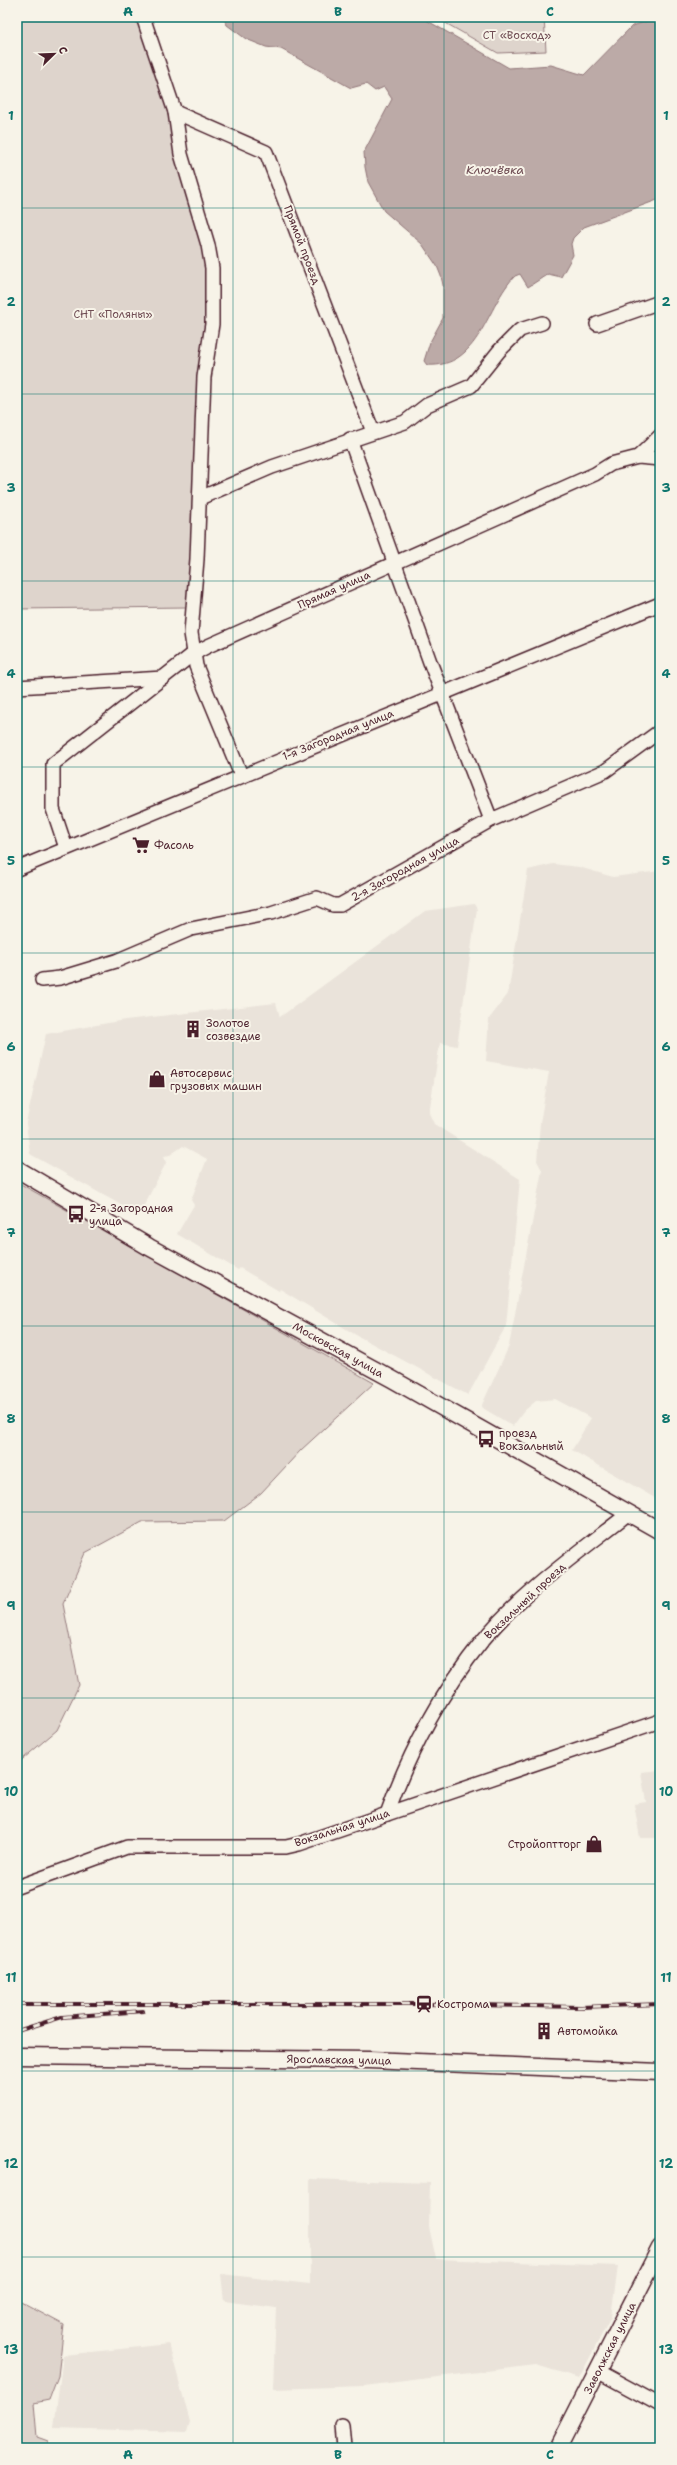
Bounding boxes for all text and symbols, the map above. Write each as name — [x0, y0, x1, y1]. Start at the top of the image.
text: A — [123, 3, 133, 20]
text: B — [334, 3, 342, 20]
text: C — [546, 3, 554, 20]
park label: СТ «Восход» — [483, 28, 551, 43]
north arrow — [34, 34, 74, 74]
text: С — [55, 44, 71, 57]
text: 1 — [8, 107, 14, 124]
text: 1 — [663, 107, 669, 124]
water label: Ключёвка — [466, 162, 524, 178]
street label: Прямой проезд — [280, 203, 324, 287]
text: 2 — [6, 293, 16, 310]
text: 2 — [661, 293, 671, 310]
park label: СНТ «Поляны» — [74, 307, 153, 322]
text: 3 — [6, 479, 16, 496]
text: 3 — [661, 479, 671, 496]
street label: Прямая улица — [295, 567, 373, 613]
text: 4 — [6, 665, 16, 682]
text: 4 — [661, 665, 671, 682]
street label: 1-я Загородная улица — [280, 706, 396, 764]
street label: 2-я Загородная улица — [348, 833, 462, 905]
supermarket icon: Фасоль — [131, 835, 151, 855]
place label: Фасоль — [154, 838, 194, 853]
text: 5 — [7, 852, 15, 869]
text: 5 — [662, 852, 670, 869]
place label: Золотое созвездие — [206, 1016, 261, 1044]
building icon: Золотое созвездие — [183, 1019, 203, 1039]
text: 6 — [6, 1038, 16, 1055]
text: 6 — [661, 1038, 671, 1055]
place label: Автосервис грузовых машин — [170, 1066, 262, 1094]
shop icon: Автосервис грузовых машин — [147, 1069, 167, 1089]
place label: 2-я Загородная улица — [89, 1201, 173, 1229]
bus stop icon: 2-я Загородная улица — [66, 1204, 86, 1224]
text: 7 — [6, 1224, 16, 1241]
text: 7 — [661, 1224, 671, 1241]
street label: Московская улица — [290, 1319, 386, 1381]
text: 8 — [6, 1410, 16, 1427]
text: 8 — [661, 1410, 671, 1427]
place label: проезд Вокзальный — [499, 1426, 564, 1454]
bus stop icon: проезд Вокзальный — [476, 1429, 496, 1449]
street label: Вокзальный проезд — [481, 1559, 569, 1643]
text: 9 — [6, 1597, 16, 1614]
text: 9 — [661, 1597, 671, 1614]
text: 10 — [4, 1783, 18, 1800]
text: 10 — [659, 1783, 673, 1800]
street label: Вокзальная улица — [292, 1805, 392, 1850]
shop icon: Стройоптторг — [584, 1834, 604, 1854]
place label: Стройоптторг — [508, 1837, 581, 1852]
text: 11 — [5, 1969, 17, 1986]
text: 11 — [660, 1969, 672, 1986]
station icon: Кострома — [414, 1994, 434, 2014]
place label: Кострома — [437, 1997, 490, 2012]
building icon: Автомойка — [534, 2021, 554, 2041]
place label: Автомойка — [557, 2024, 618, 2039]
street label: Ярославская улица — [287, 2052, 392, 2068]
text: 12 — [4, 2155, 18, 2172]
text: 12 — [659, 2155, 673, 2172]
street label: Заволжская улица — [580, 2299, 640, 2396]
text: 13 — [4, 2341, 18, 2358]
text: 13 — [659, 2341, 673, 2358]
text: A — [123, 2446, 133, 2463]
text: B — [334, 2446, 342, 2463]
text: C — [546, 2446, 554, 2463]

